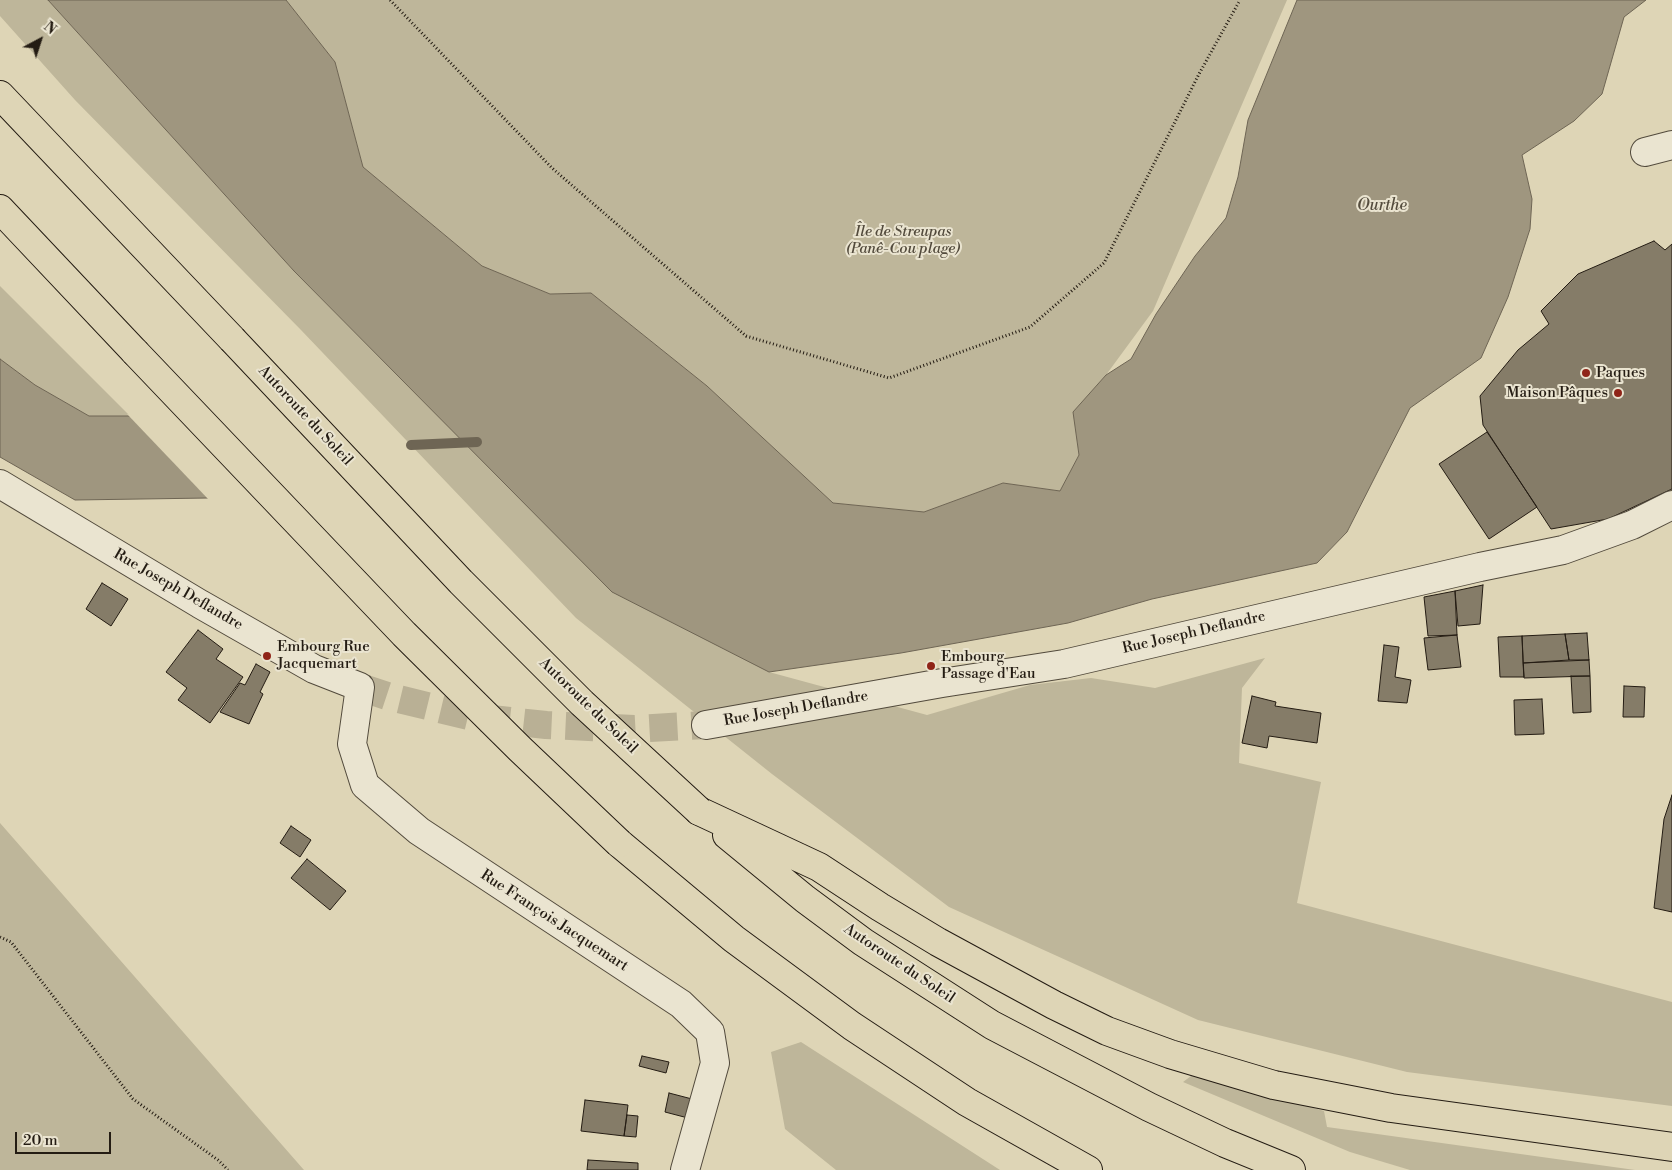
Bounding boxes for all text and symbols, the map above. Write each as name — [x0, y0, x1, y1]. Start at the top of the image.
north arrow — [15, 15, 65, 65]
text: N — [40, 18, 60, 39]
water label: Ourthe — [1357, 196, 1407, 216]
park label: Île de Streupas (Panê-Cou plage) — [846, 223, 960, 258]
street label: Autoroute du Soleil — [254, 362, 356, 470]
place label: Paques — [1596, 364, 1645, 382]
marker: Paques — [1580, 367, 1592, 379]
place label: Maison Pâques — [1506, 384, 1608, 402]
marker: Maison Pâques — [1612, 387, 1624, 399]
street label: Rue Joseph Deflandre — [110, 546, 246, 634]
street label: Rue Joseph Deflandre — [1121, 608, 1267, 658]
place label: Embourg Rue Jacquemart — [277, 638, 370, 673]
place label: Embourg Passage d'Eau — [941, 648, 1035, 683]
marker: Embourg Rue Jacquemart — [261, 650, 273, 662]
street label: Autoroute du Soleil — [535, 654, 641, 758]
marker: Embourg Passage d'Eau — [925, 660, 937, 672]
street label: Rue Joseph Deflandre — [722, 687, 870, 731]
street label: Rue François Jacquemart — [477, 866, 631, 976]
street label: Autoroute du Soleil — [840, 920, 958, 1008]
scale bar — [18, 1122, 114, 1154]
text: 20 m — [23, 1131, 58, 1150]

